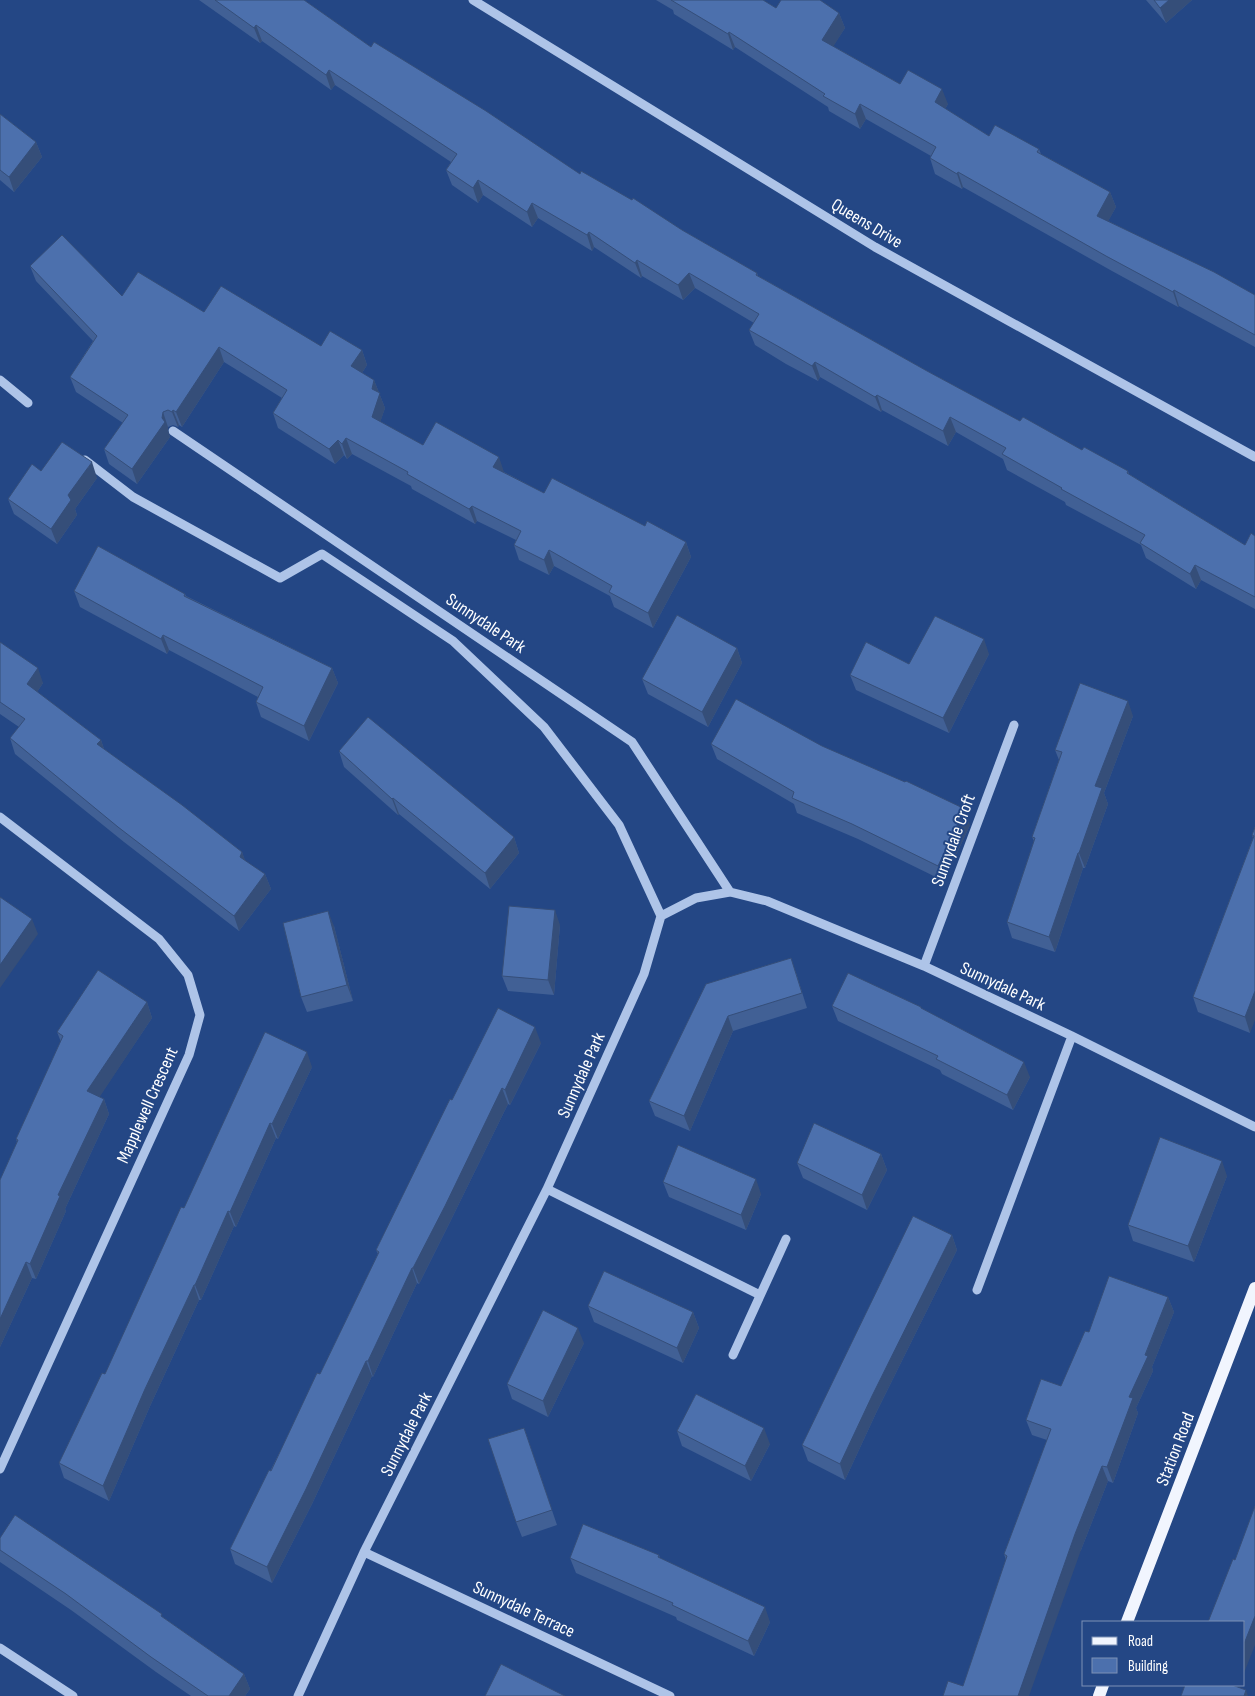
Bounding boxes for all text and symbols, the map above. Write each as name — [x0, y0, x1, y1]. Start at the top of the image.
street label: Queens Drive — [827, 194, 906, 253]
street label: Sunnydale Park — [442, 589, 530, 658]
street label: Sunnydale Croft — [927, 791, 980, 889]
street label: Sunnydale Park — [957, 958, 1049, 1015]
street label: Sunnydale Park — [553, 1029, 610, 1121]
street label: Mapplewell Crescent — [112, 1043, 183, 1166]
street label: Sunnydale Park — [376, 1389, 437, 1480]
street label: Station Road — [1152, 1410, 1199, 1489]
street label: Sunnydale Terrace — [470, 1577, 578, 1642]
legend — [1082, 1621, 1245, 1686]
text: Road — [1128, 1632, 1153, 1651]
text: Building — [1128, 1657, 1168, 1676]

